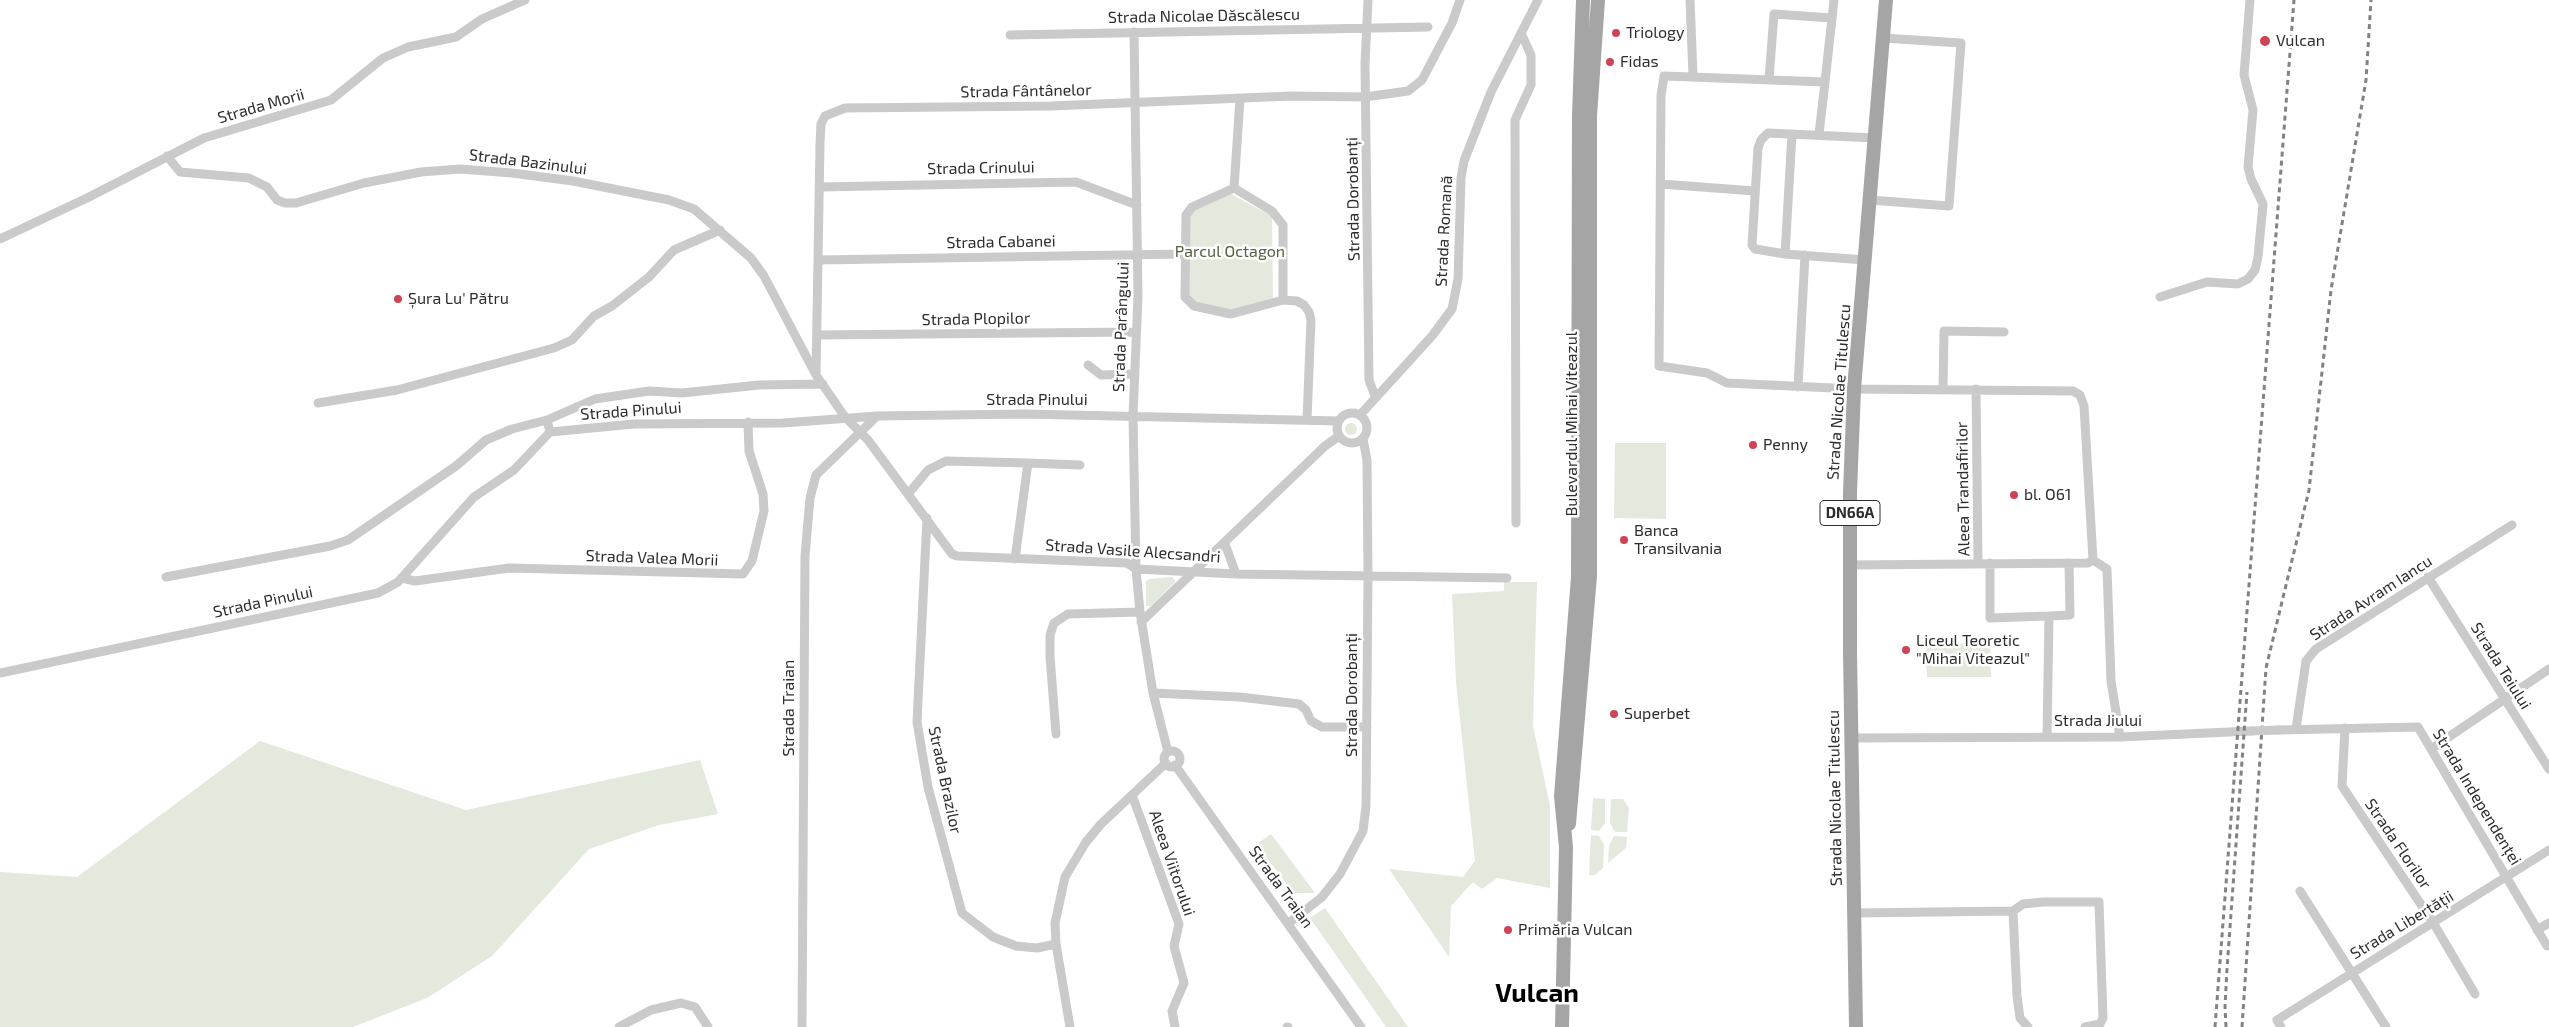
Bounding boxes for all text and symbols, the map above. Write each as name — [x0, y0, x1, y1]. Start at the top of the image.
street label: Strada Nicolae Dăscălescu — [1108, 5, 1300, 27]
place label: Triology — [1626, 23, 1685, 43]
marker: Triology — [1610, 27, 1622, 39]
place label: Vulcan — [2276, 31, 2325, 51]
marker: Vulcan — [2258, 34, 2272, 48]
place label: Fidas — [1620, 52, 1659, 72]
marker: Fidas — [1604, 56, 1616, 68]
street label: Strada Fântânelor — [960, 80, 1092, 102]
street label: Strada Morii — [215, 84, 307, 128]
street label: Strada Dorobanți — [1342, 137, 1364, 261]
street label: Strada Bazinului — [468, 145, 588, 179]
street label: Strada Crinului — [927, 157, 1035, 179]
street label: Strada Romană — [1431, 175, 1457, 287]
street label: Strada Cabanei — [946, 231, 1056, 253]
park label: Parcul Octagon — [1175, 242, 1285, 262]
street label: Strada Parângului — [1109, 262, 1133, 392]
place label: Șura Lu' Pătru — [408, 289, 509, 309]
marker: Șura Lu' Pătru — [392, 293, 404, 305]
street label: Strada Nicolae Titulescu — [1823, 303, 1855, 481]
street label: Strada Plopilor — [922, 308, 1030, 330]
street label: Bulevardul Mihai Viteazul — [1562, 331, 1582, 517]
street label: Strada Pinului — [986, 390, 1088, 410]
street label: Strada Pinului — [580, 398, 682, 424]
street label: Aleea Trandafirilor — [1952, 421, 1974, 557]
place label: Penny — [1763, 435, 1808, 455]
marker: Penny — [1747, 439, 1759, 451]
place label: bl. O61 — [2024, 485, 2071, 505]
marker: bl. O61 — [2008, 489, 2020, 501]
road number: DN66A — [1820, 500, 1880, 526]
place label: Banca Transilvania — [1634, 521, 1722, 559]
marker: Banca Transilvania — [1618, 534, 1630, 546]
street label: Strada Vasile Alecsandri — [1045, 535, 1221, 567]
street label: Strada Valea Morii — [585, 546, 719, 570]
street label: Strada Avram Iancu — [2306, 551, 2436, 645]
street label: Strada Pinului — [211, 582, 315, 622]
street label: Strada Teiului — [2467, 619, 2535, 713]
place label: Liceul Teoretic "Mihai Viteazul" — [1916, 631, 2030, 669]
street label: Strada Dorobanți — [1342, 633, 1362, 757]
marker: Liceul Teoretic "Mihai Viteazul" — [1900, 644, 1912, 656]
street label: Strada Traian — [779, 660, 799, 756]
place label: Superbet — [1624, 704, 1690, 724]
marker: Superbet — [1608, 708, 1620, 720]
street label: Strada Nicolae Titulescu — [1824, 710, 1846, 886]
street label: Strada Jiului — [2054, 711, 2142, 731]
street label: Strada Brazilor — [924, 725, 966, 835]
street label: Strada Independenței — [2429, 725, 2525, 869]
street label: Strada Florilor — [2361, 795, 2435, 893]
street label: Aleea Viitorului — [1145, 808, 1199, 918]
street label: Strada Traian — [1245, 842, 1317, 932]
street label: Strada Libertății — [2347, 887, 2457, 963]
place label: Primăria Vulcan — [1518, 920, 1632, 940]
marker: Primăria Vulcan — [1502, 924, 1514, 936]
district label: Vulcan — [1495, 977, 1579, 1009]

